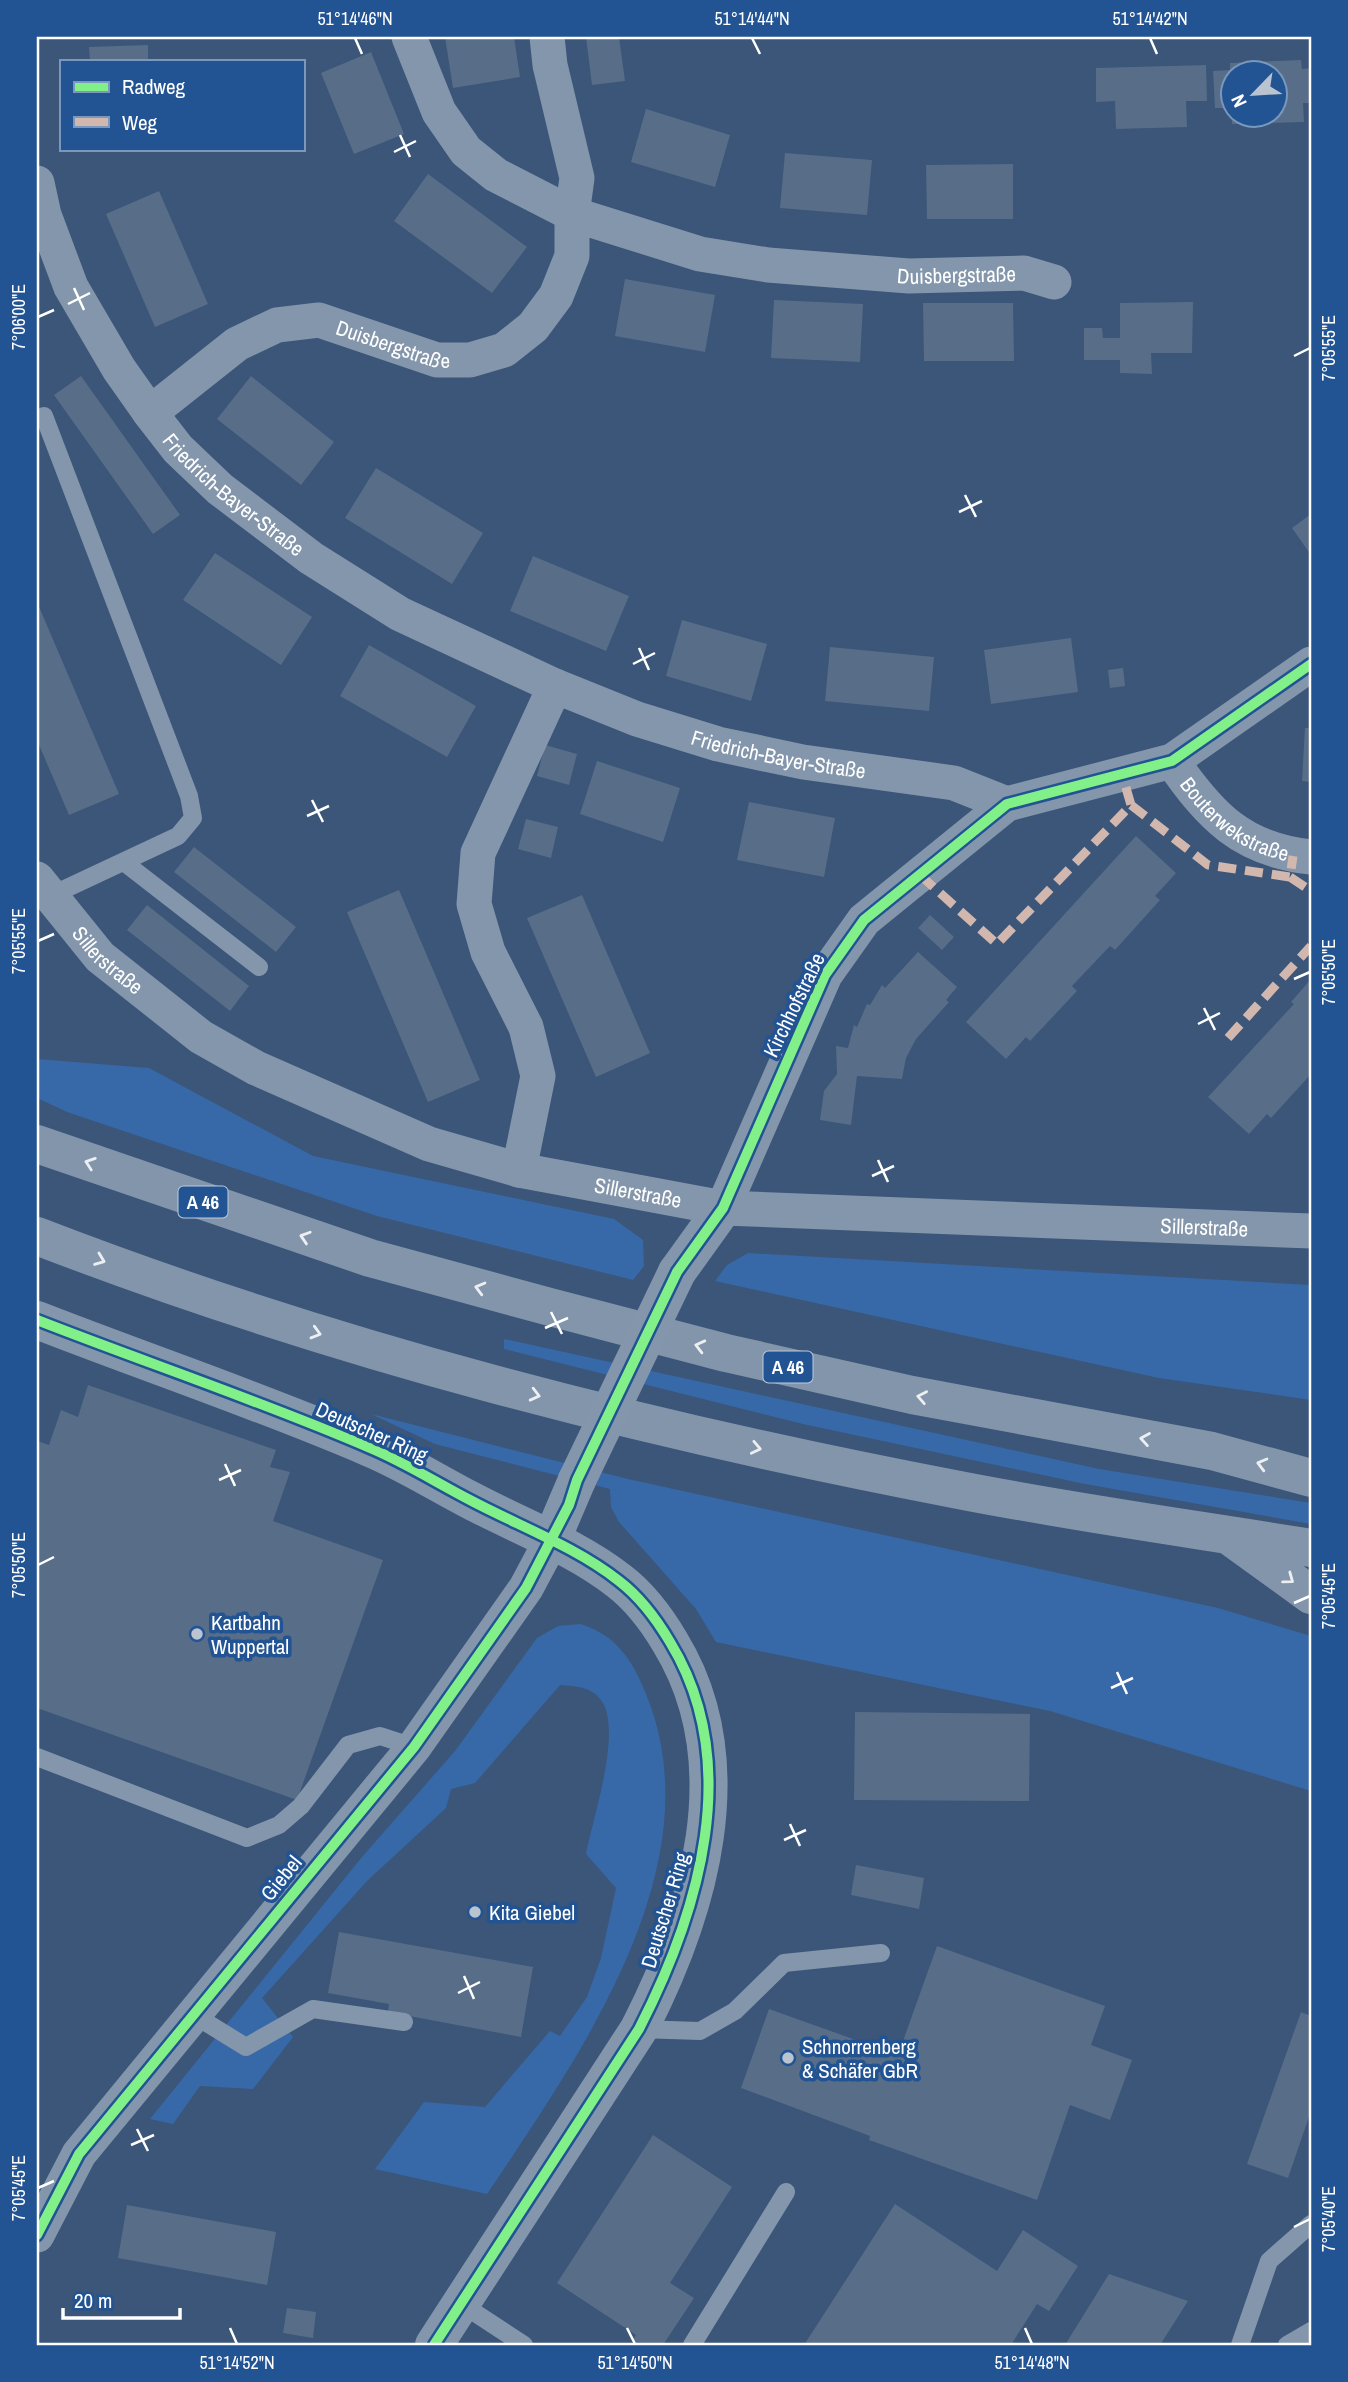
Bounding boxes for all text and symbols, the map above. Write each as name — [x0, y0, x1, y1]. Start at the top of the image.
text: 51°14'46"N — [317, 6, 393, 31]
text: 51°14'44"N — [714, 6, 790, 31]
text: 51°14'42"N — [1112, 6, 1188, 31]
legend — [60, 60, 304, 150]
north arrow — [1218, 60, 1288, 130]
text: Radweg — [122, 72, 186, 101]
text: N — [1224, 91, 1253, 112]
text: Weg — [122, 108, 158, 137]
street label: Duisbergstraße — [896, 259, 1016, 291]
text: 7°06'00"E — [6, 284, 31, 350]
street label: Duisbergstraße — [332, 312, 450, 375]
text: 7°05'55"E — [1316, 315, 1341, 381]
street label: Friedrich-Bayer-Straße — [156, 427, 310, 562]
street label: Friedrich-Bayer-Straße — [688, 722, 868, 785]
street label: Bouterwekstraße — [1174, 771, 1292, 868]
text: 7°05'55"E — [6, 908, 31, 974]
street label: Sillerstraße — [66, 920, 150, 1001]
text: 7°05'50"E — [1316, 939, 1341, 1005]
street label: Kirchhofstraße — [756, 948, 832, 1062]
one-way arrow — [84, 1157, 96, 1171]
street label: Sillerstraße — [592, 1170, 684, 1215]
road number: A 46 — [178, 1186, 228, 1218]
street label: Sillerstraße — [1160, 1211, 1249, 1243]
one-way arrow — [299, 1231, 312, 1245]
one-way arrow — [94, 1252, 106, 1266]
one-way arrow — [474, 1282, 486, 1296]
one-way arrow — [310, 1325, 322, 1340]
one-way arrow — [694, 1340, 706, 1354]
road number: A 46 — [764, 1352, 812, 1382]
one-way arrow — [529, 1387, 541, 1401]
one-way arrow — [916, 1390, 928, 1405]
street label: Deutscher Ring — [311, 1394, 433, 1470]
one-way arrow — [1139, 1432, 1151, 1447]
one-way arrow — [750, 1440, 762, 1455]
one-way arrow — [1256, 1458, 1268, 1473]
text: 7°05'50"E — [6, 1532, 31, 1598]
text: 7°05'45"E — [1316, 1563, 1341, 1629]
one-way arrow — [1281, 1571, 1294, 1584]
place label: Kartbahn Wuppertal — [211, 1608, 289, 1661]
marker: Kartbahn Wuppertal — [189, 1626, 205, 1642]
street label: Deutscher Ring — [634, 1848, 696, 1971]
street label: Giebel — [254, 1849, 308, 1907]
place label: Kita Giebel — [489, 1898, 575, 1927]
marker: Kita Giebel — [467, 1904, 483, 1920]
place label: Schnorrenberg & Schäfer GbR — [802, 2032, 918, 2085]
marker: Schnorrenberg & Schäfer GbR — [780, 2050, 796, 2066]
text: 7°05'45"E — [6, 2155, 31, 2221]
text: 7°05'40"E — [1316, 2186, 1341, 2252]
scale bar — [63, 2277, 180, 2321]
text: 20 m — [74, 2286, 112, 2315]
text: 51°14'52"N — [199, 2350, 275, 2375]
text: 51°14'50"N — [597, 2350, 673, 2375]
text: 51°14'48"N — [994, 2350, 1070, 2375]

